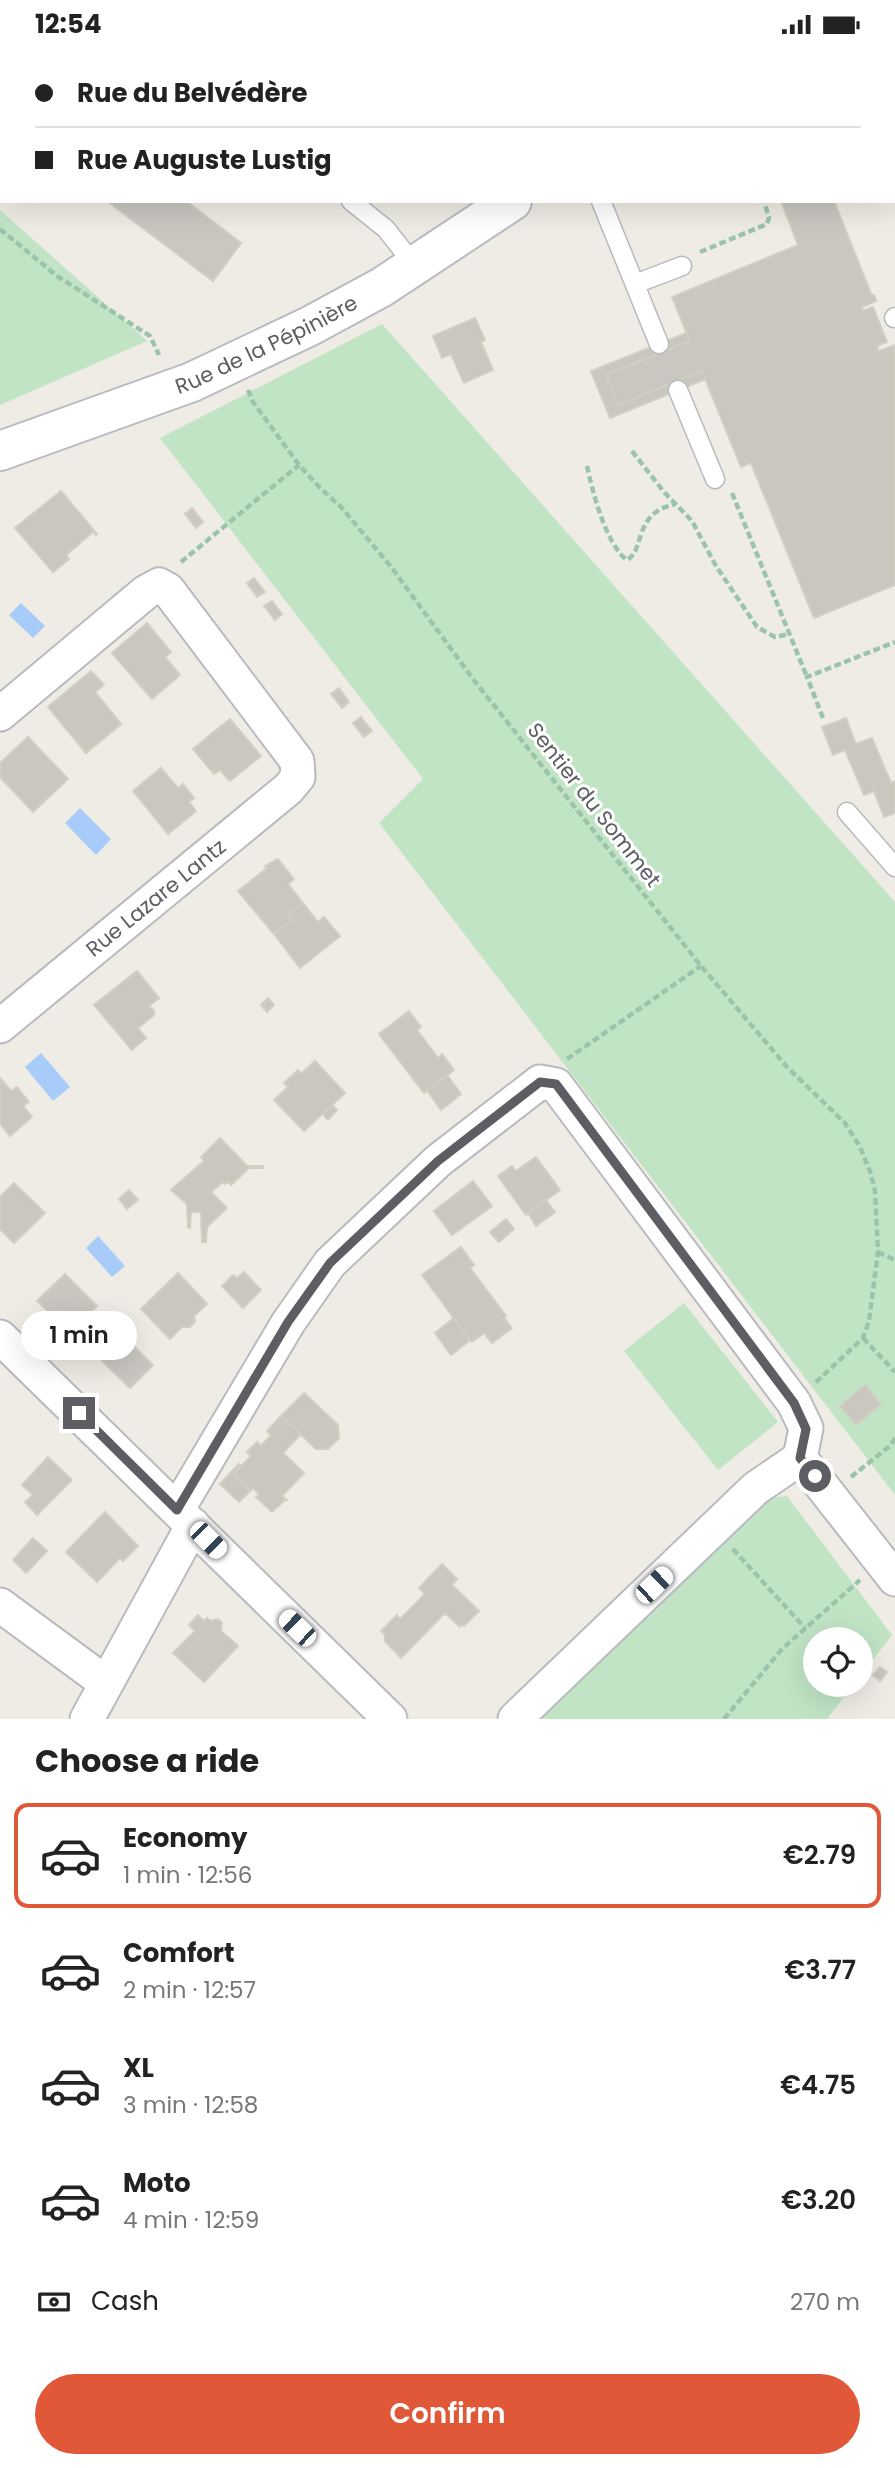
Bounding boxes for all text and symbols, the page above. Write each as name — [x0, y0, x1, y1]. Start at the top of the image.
text: 12:54 — [35, 6, 102, 42]
text: Rue du Belvédère — [77, 75, 308, 111]
text: Rue Auguste Lustig — [77, 142, 332, 178]
street label: Rue de la Pépinière — [171, 288, 363, 401]
street label: Sentier du Sommet — [521, 717, 668, 893]
street label: Rue Lazare Lantz — [80, 832, 232, 963]
callout: 1 min — [21, 1311, 137, 1361]
text: 1 min — [49, 1319, 109, 1351]
route end — [63, 1397, 95, 1429]
route start — [799, 1460, 831, 1492]
car — [186, 1518, 231, 1562]
car — [632, 1563, 677, 1607]
car — [275, 1606, 320, 1650]
map controls — [803, 1627, 873, 1697]
button: locate — [803, 1627, 873, 1697]
text: Choose a ride — [35, 1738, 259, 1783]
text: Economy — [123, 1820, 247, 1856]
icon: car — [39, 1824, 102, 1887]
text: €2.79 — [783, 1837, 856, 1873]
text: 1 min · 12:56 — [123, 1859, 252, 1891]
text: Comfort — [123, 1935, 235, 1971]
icon: car — [39, 1939, 102, 2002]
text: €3.77 — [784, 1952, 856, 1988]
text: 2 min · 12:57 — [123, 1974, 256, 2006]
text: XL — [123, 2050, 154, 2086]
icon: car — [39, 2054, 102, 2117]
text: €4.75 — [780, 2067, 856, 2103]
text: 3 min · 12:58 — [123, 2089, 258, 2121]
text: Moto — [123, 2165, 191, 2201]
icon: car — [39, 2169, 102, 2232]
text: €3.20 — [781, 2182, 856, 2218]
text: 4 min · 12:59 — [123, 2204, 259, 2236]
icon: cash — [35, 2283, 73, 2321]
text: Cash — [91, 2283, 159, 2319]
text: 270 m — [790, 2286, 860, 2318]
button: Confirm — [35, 2374, 860, 2454]

